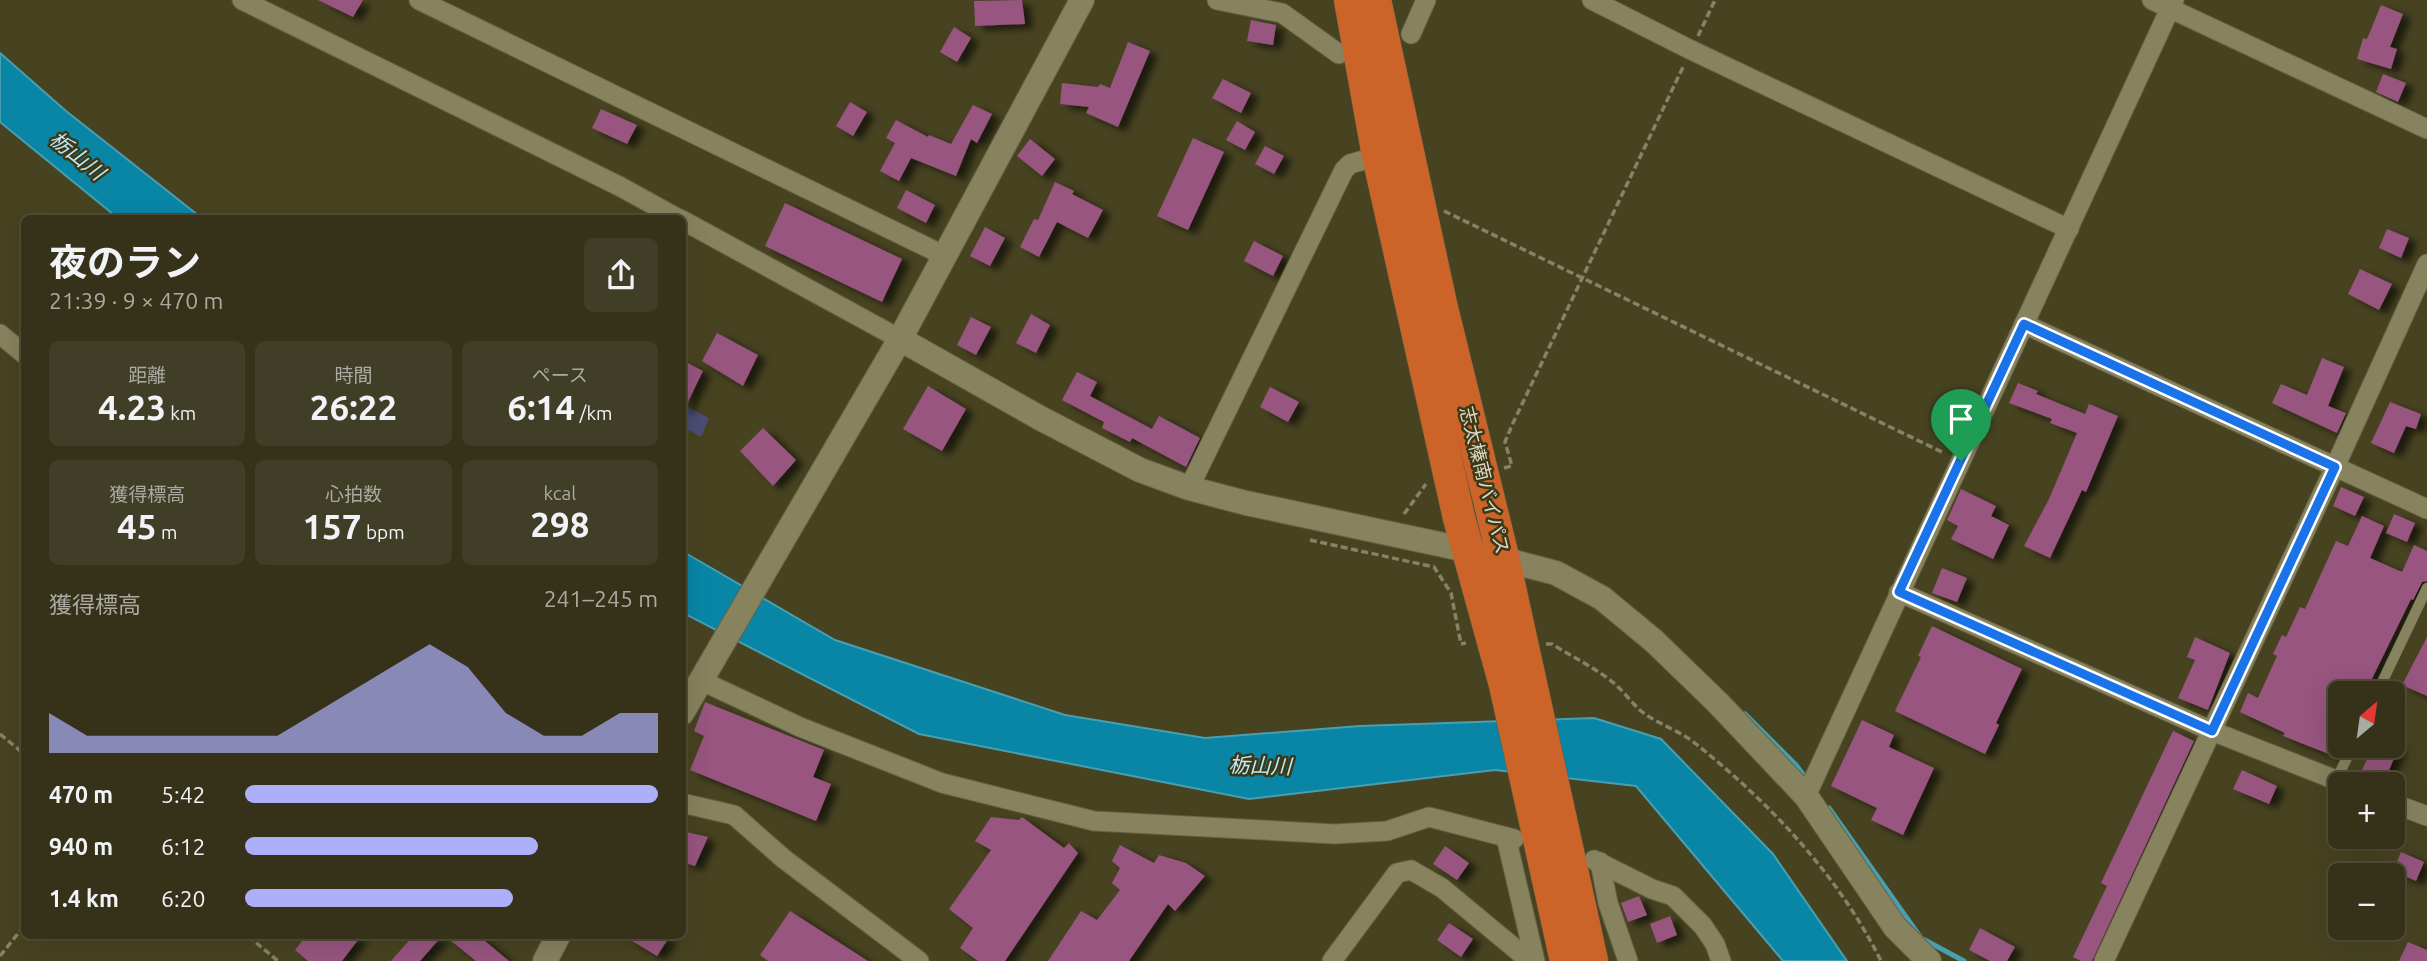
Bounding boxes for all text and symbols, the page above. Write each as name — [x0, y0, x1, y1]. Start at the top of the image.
water label: 栃山川 — [46, 126, 111, 186]
button: share — [584, 238, 658, 312]
text: 夜のラン — [49, 241, 201, 283]
text: 21:39 · 9 × 470 m — [49, 288, 223, 313]
text: 距離 — [128, 364, 166, 386]
text: 時間 — [334, 364, 373, 386]
text: ペース — [532, 364, 588, 386]
text: 4.23 — [98, 387, 166, 427]
text: 26:22 — [310, 387, 397, 427]
text: 6:14 — [507, 387, 575, 427]
pin — [1931, 389, 1991, 461]
icon: arrive — [1942, 400, 1980, 438]
text: km — [166, 402, 196, 424]
text: /km — [575, 402, 612, 424]
street label: 志太榛南バイパス — [1456, 404, 1514, 556]
text: kcal — [543, 482, 576, 504]
text: 獲得標高 — [109, 483, 185, 505]
text: 心拍数 — [325, 483, 382, 505]
text: 298 — [530, 504, 589, 544]
text: 45 — [117, 506, 157, 546]
text: 157 — [302, 506, 362, 546]
text: m — [157, 521, 177, 543]
text: bpm — [362, 521, 405, 543]
text: 241–245 m — [544, 586, 658, 611]
text: 獲得標高 — [49, 592, 141, 617]
north arrow — [2328, 681, 2404, 758]
map controls — [2328, 681, 2405, 940]
water label: 栃山川 — [1228, 752, 1294, 778]
button: + — [2328, 772, 2405, 849]
text: 470 m — [49, 782, 113, 807]
text: 5:42 — [161, 782, 206, 807]
text: 940 m — [49, 834, 113, 859]
text: 6:12 — [161, 834, 206, 859]
button: − — [2328, 863, 2405, 940]
text: 1.4 km — [49, 886, 119, 911]
text: 6:20 — [161, 886, 206, 911]

